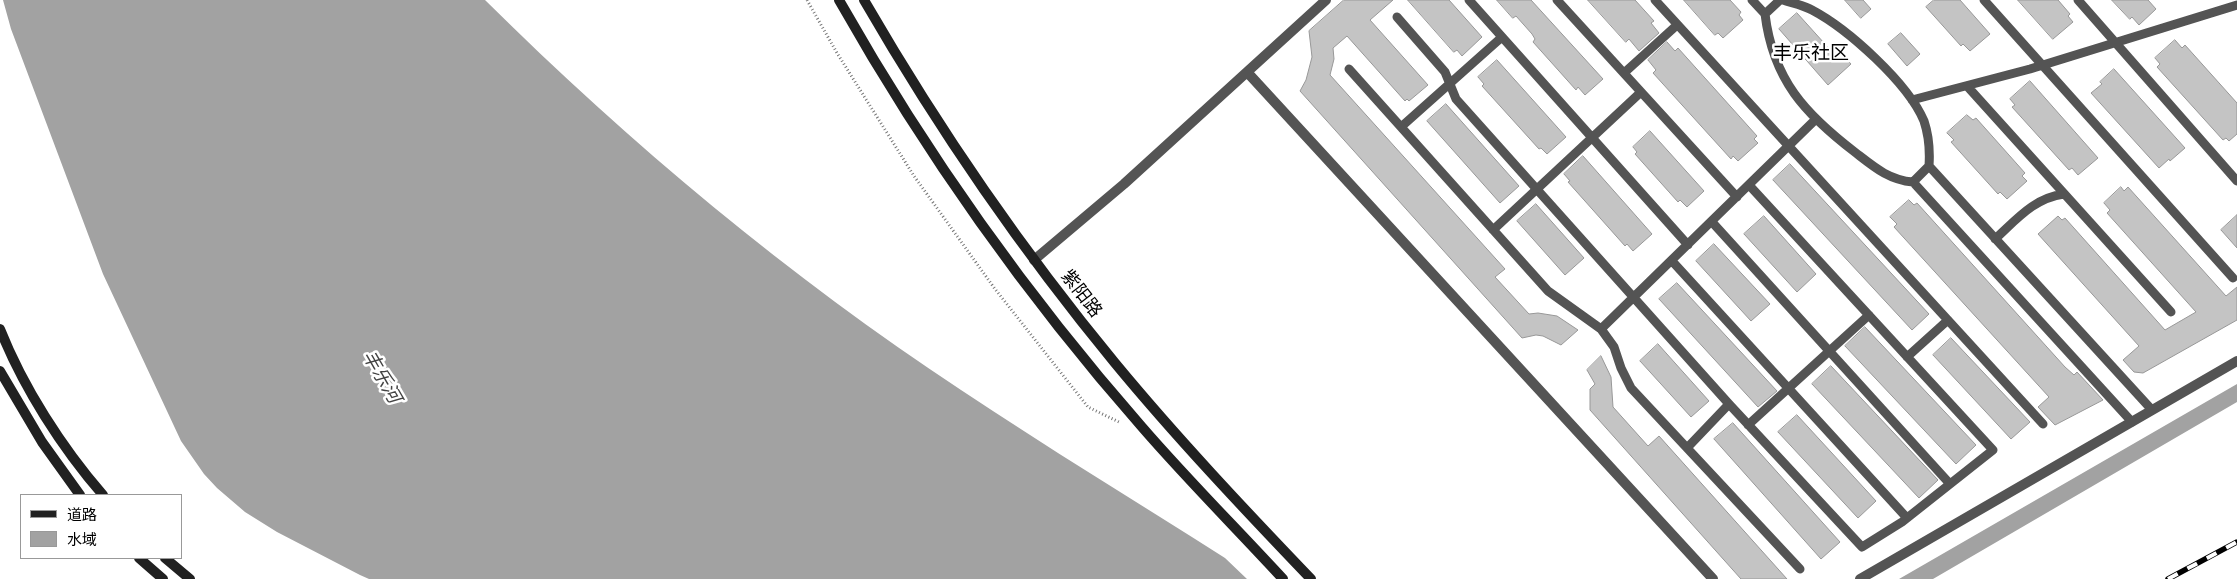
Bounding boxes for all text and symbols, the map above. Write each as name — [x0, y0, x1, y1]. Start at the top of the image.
district label: 丰乐社区 — [1773, 43, 1849, 65]
street label: 紫阳路 — [1056, 266, 1106, 322]
water label: 丰乐河 — [357, 347, 405, 407]
legend — [20, 494, 182, 559]
text: 道路 — [67, 504, 97, 525]
text: 水域 — [67, 529, 97, 550]

